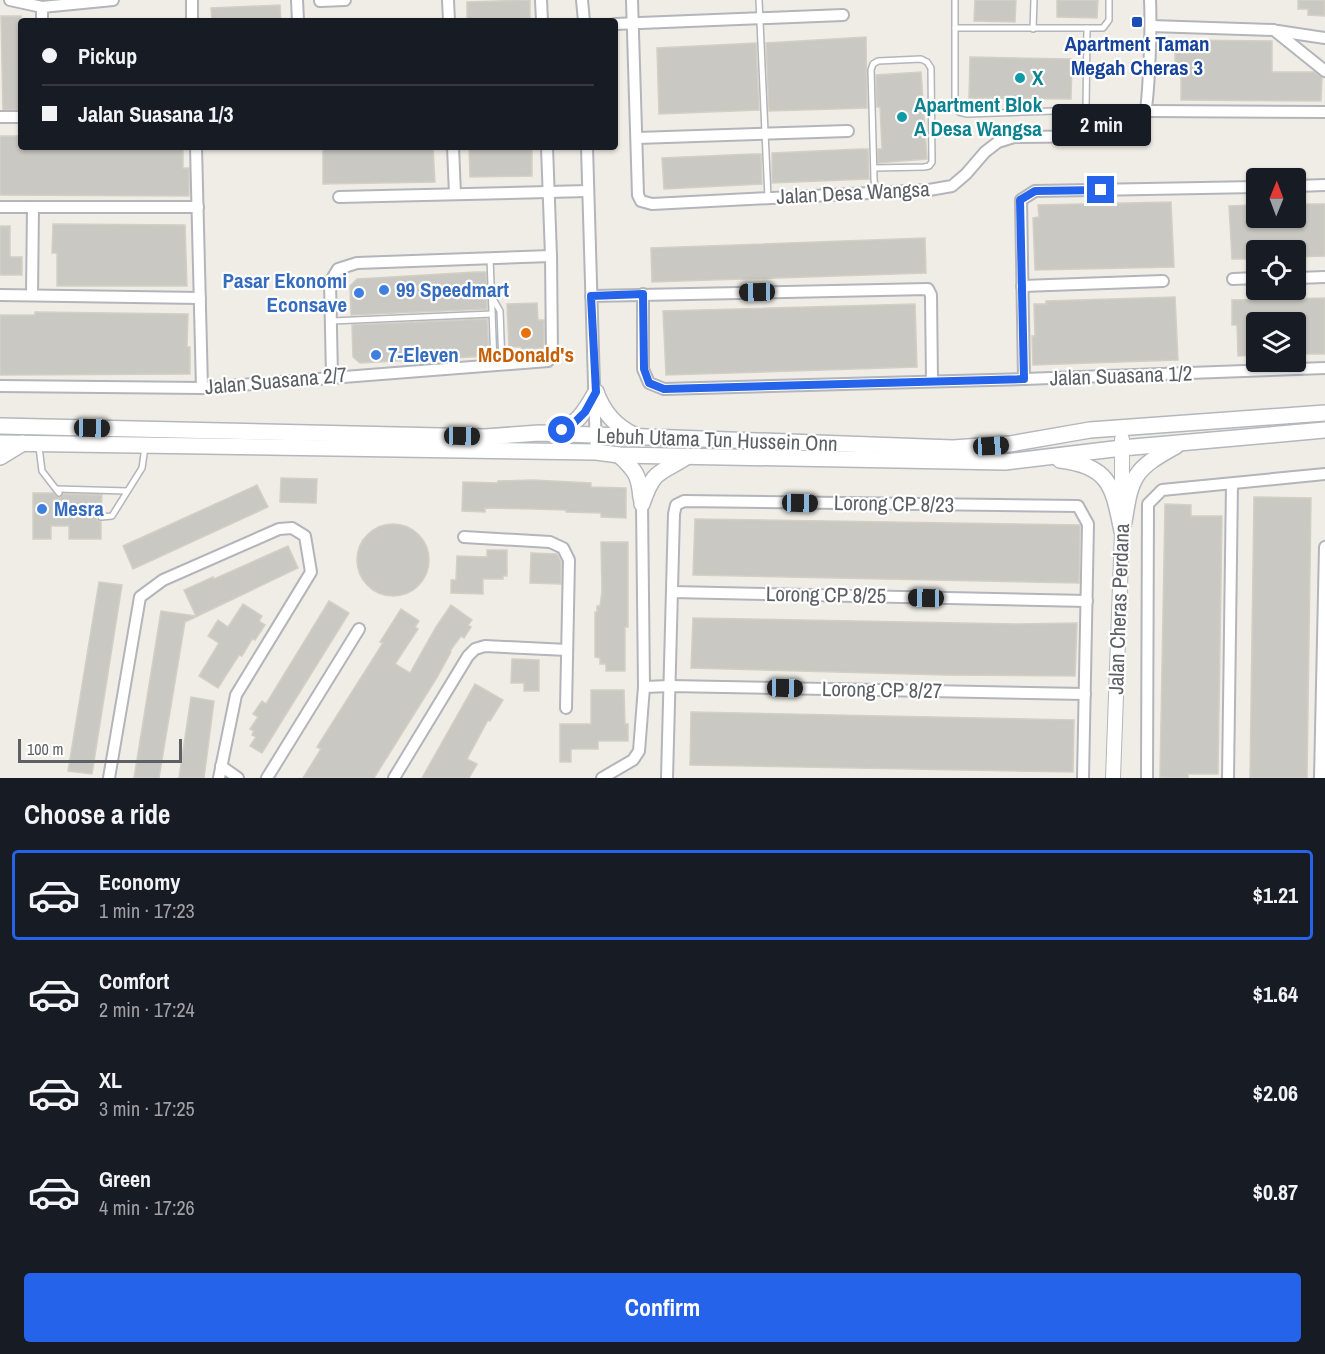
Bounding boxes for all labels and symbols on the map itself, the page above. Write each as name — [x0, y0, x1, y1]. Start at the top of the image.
marker: Apartment Taman Megah Cheras 3 — [1130, 15, 1144, 29]
place label: Apartment Taman Megah Cheras 3 — [1064, 29, 1210, 82]
place label: X — [1032, 63, 1044, 92]
marker: X — [1013, 71, 1027, 85]
place label: Apartment Blok A Desa Wangsa — [914, 90, 1043, 143]
callout: 2 min — [1052, 103, 1150, 145]
marker: Apartment Blok A Desa Wangsa — [895, 110, 909, 124]
north arrow — [1246, 168, 1306, 228]
street label: Jalan Desa Wangsa — [776, 174, 931, 211]
route end — [1087, 176, 1114, 203]
place label: Pasar Ekonomi Econsave — [223, 266, 347, 319]
place label: 99 Speedmart — [396, 275, 509, 304]
marker: 99 Speedmart — [377, 283, 391, 297]
car — [739, 283, 775, 301]
marker: Pasar Ekonomi Econsave — [352, 286, 366, 300]
marker: McDonald's — [519, 326, 533, 340]
place label: 7-Eleven — [388, 340, 459, 369]
place label: McDonald's — [478, 340, 574, 369]
marker: 7-Eleven — [369, 348, 383, 362]
street label: Jalan Suasana 1/2 — [1049, 359, 1193, 392]
street label: Jalan Suasana 2/7 — [204, 360, 348, 401]
route start — [548, 416, 575, 443]
car — [74, 419, 110, 437]
street label: Lebuh Utama Tun Hussein Onn — [596, 421, 838, 458]
car — [444, 427, 480, 445]
car — [973, 436, 1009, 456]
street label: Lorong CP 8/23 — [834, 488, 954, 519]
place label: Mesra — [54, 494, 104, 523]
car — [782, 494, 818, 512]
marker: Mesra — [35, 502, 49, 516]
street label: Jalan Cheras Perdana — [1101, 522, 1136, 695]
street label: Lorong CP 8/25 — [766, 579, 886, 610]
car — [908, 589, 944, 607]
street label: Lorong CP 8/27 — [822, 674, 942, 705]
car — [767, 679, 803, 697]
scale bar — [18, 736, 182, 764]

